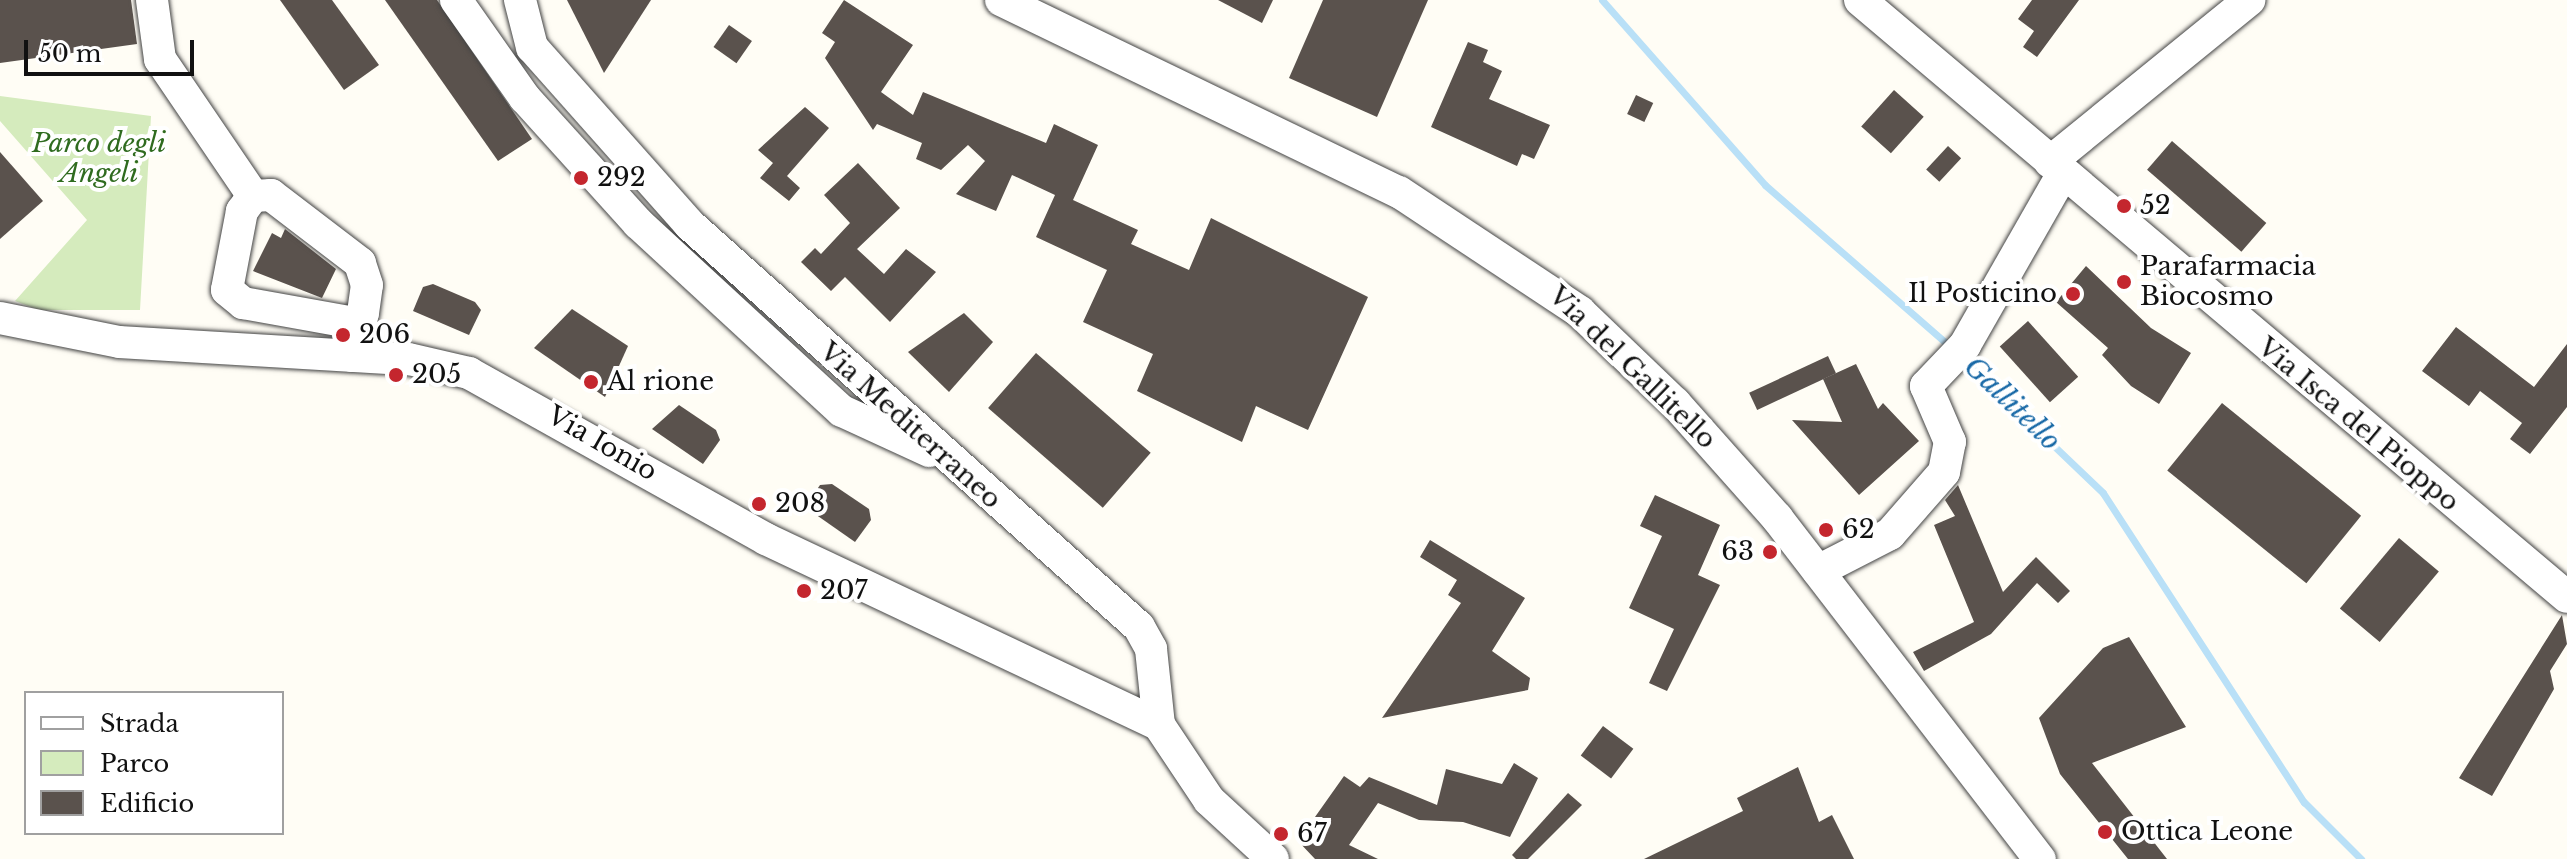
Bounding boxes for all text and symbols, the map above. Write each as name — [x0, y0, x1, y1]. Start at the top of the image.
scale bar — [28, 24, 198, 74]
text: 50 m — [38, 39, 101, 68]
park label: Parco degli Angeli — [32, 128, 166, 190]
place label: 292 — [597, 162, 646, 194]
marker: 292 — [572, 169, 590, 187]
place label: 52 — [2140, 190, 2171, 222]
marker: 52 — [2115, 197, 2133, 215]
place label: Parafarmacia Biocosmo — [2140, 251, 2316, 312]
marker: Parafarmacia Biocosmo — [2115, 273, 2133, 291]
place label: Il Posticino — [1908, 278, 2057, 310]
street label: Via del Gallitello — [1542, 280, 1722, 456]
marker: Il Posticino — [2064, 285, 2082, 303]
place label: 206 — [359, 319, 410, 351]
marker: 206 — [334, 326, 352, 344]
street label: Via Isca del Pioppo — [2251, 332, 2465, 518]
street label: Via Mediterraneo — [813, 336, 1007, 516]
water label: Gallitello — [1957, 350, 2067, 458]
place label: 205 — [412, 359, 461, 391]
marker: 205 — [387, 366, 405, 384]
place label: Al rione — [607, 366, 714, 398]
marker: Al rione — [582, 373, 600, 391]
street label: Via Ionio — [541, 400, 663, 488]
place label: 208 — [775, 488, 825, 520]
marker: 208 — [750, 495, 768, 513]
place label: 62 — [1842, 514, 1875, 546]
marker: 62 — [1817, 521, 1835, 539]
place label: 63 — [1721, 536, 1754, 568]
marker: 63 — [1761, 543, 1779, 561]
place label: 207 — [820, 575, 868, 607]
marker: 207 — [795, 582, 813, 600]
legend — [24, 691, 284, 835]
text: Strada — [100, 709, 179, 738]
text: Parco — [100, 749, 169, 778]
text: Edificio — [100, 789, 194, 818]
place label: Ottica Leone — [2121, 816, 2294, 848]
place label: 67 — [1297, 818, 1327, 850]
marker: Ottica Leone — [2096, 823, 2114, 841]
marker: 67 — [1272, 825, 1290, 843]

